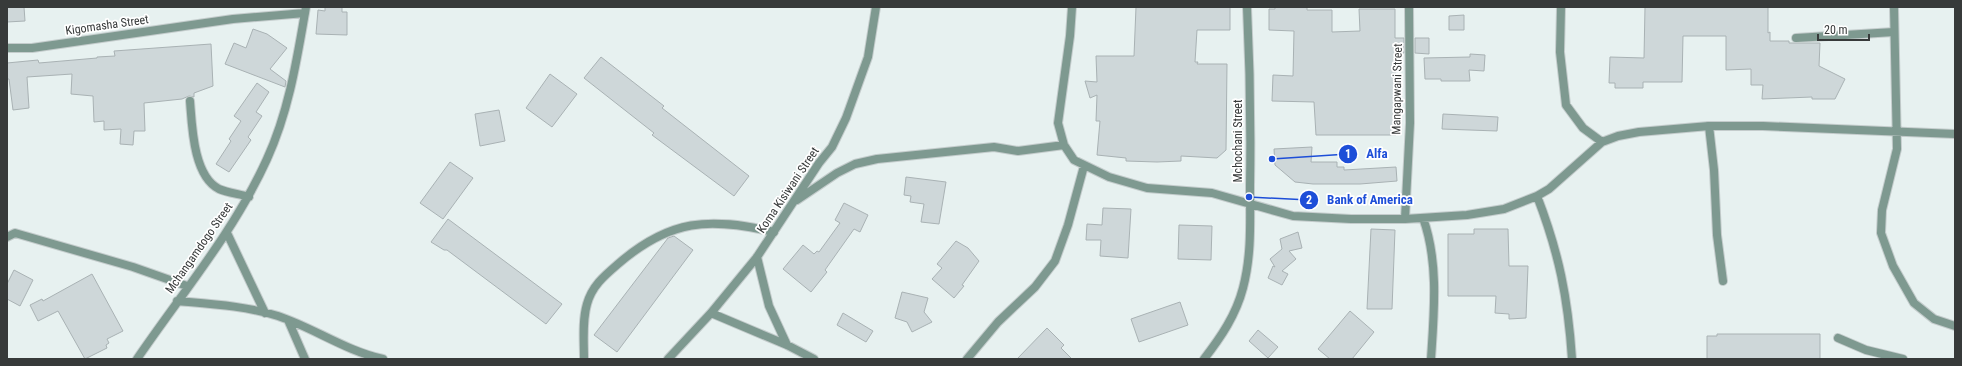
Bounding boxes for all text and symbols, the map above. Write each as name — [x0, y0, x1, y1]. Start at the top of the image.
street label: Kigomasha Street — [64, 12, 150, 38]
scale bar — [1818, 16, 1869, 42]
text: 20 m — [1824, 23, 1848, 37]
street label: Mangapwani Street — [1389, 43, 1405, 135]
street label: Mchochani Street — [1231, 99, 1245, 182]
callout: Alfa — [1338, 141, 1395, 166]
street label: Koma Kisiwani Street — [754, 144, 822, 236]
text: Alfa — [1366, 146, 1388, 161]
text: 1 — [1345, 147, 1351, 161]
callout: Bank of America — [1299, 187, 1421, 212]
text: Bank of America — [1327, 192, 1413, 207]
text: 2 — [1306, 193, 1312, 207]
street label: Mchangamdogo Street — [162, 200, 236, 296]

